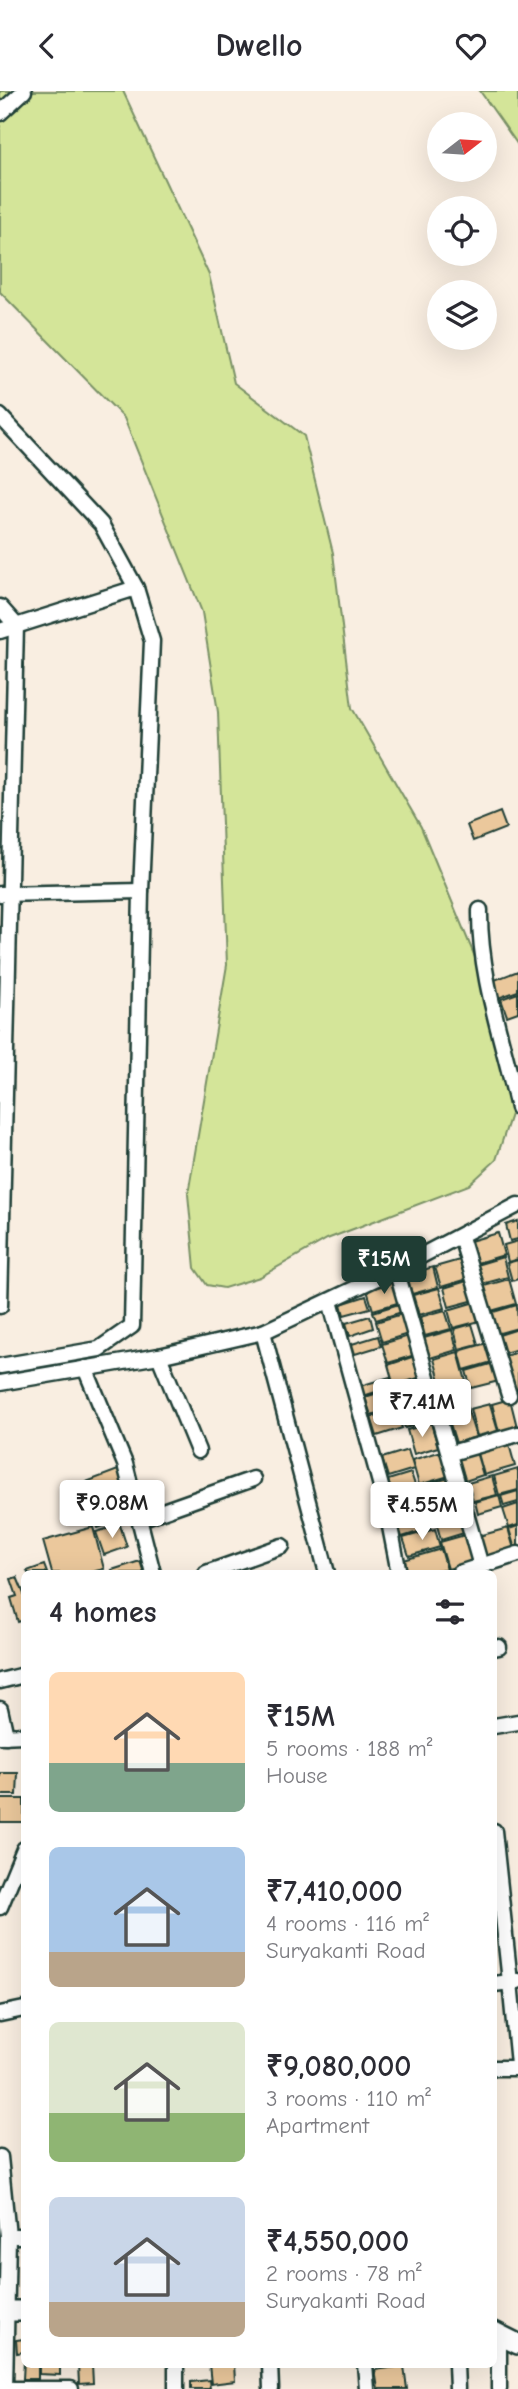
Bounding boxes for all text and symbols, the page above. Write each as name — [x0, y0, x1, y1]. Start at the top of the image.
icon: back — [28, 27, 66, 65]
text: Dwello — [215, 27, 303, 64]
icon: heart — [452, 27, 490, 65]
north arrow — [427, 112, 497, 182]
map controls — [427, 112, 497, 350]
button: locate — [427, 196, 497, 266]
button: layers — [427, 280, 497, 350]
pin: ₹15M — [343, 1237, 425, 1296]
text: ₹15M — [358, 1245, 410, 1272]
pin: ₹7.41M — [365, 1379, 479, 1439]
text: ₹7.41M — [389, 1388, 455, 1415]
pin: ₹9.08M — [55, 1481, 169, 1540]
pin: ₹4.55M — [365, 1483, 479, 1542]
text: ₹9.08M — [76, 1489, 148, 1516]
text: ₹4.55M — [386, 1491, 458, 1518]
icon: filters — [431, 1593, 469, 1631]
text: 4 homes — [49, 1595, 156, 1630]
text: ₹15M — [266, 1699, 335, 1734]
icon: home — [105, 1700, 189, 1784]
text: 5 rooms · 188 m² — [266, 1735, 432, 1762]
text: House — [266, 1762, 328, 1789]
text: ₹7,410,000 — [266, 1874, 403, 1909]
icon: home — [105, 1875, 189, 1959]
text: 4 rooms · 116 m² — [266, 1910, 429, 1937]
text: Suryakanti Road — [266, 1937, 426, 1964]
text: ₹9,080,000 — [266, 2049, 411, 2084]
icon: home — [105, 2050, 189, 2134]
text: 3 rooms · 110 m² — [266, 2085, 431, 2112]
text: Apartment — [266, 2112, 369, 2139]
text: ₹4,550,000 — [266, 2224, 409, 2259]
icon: home — [105, 2225, 189, 2309]
text: 2 rooms · 78 m² — [266, 2260, 422, 2287]
text: Suryakanti Road — [266, 2287, 426, 2314]

